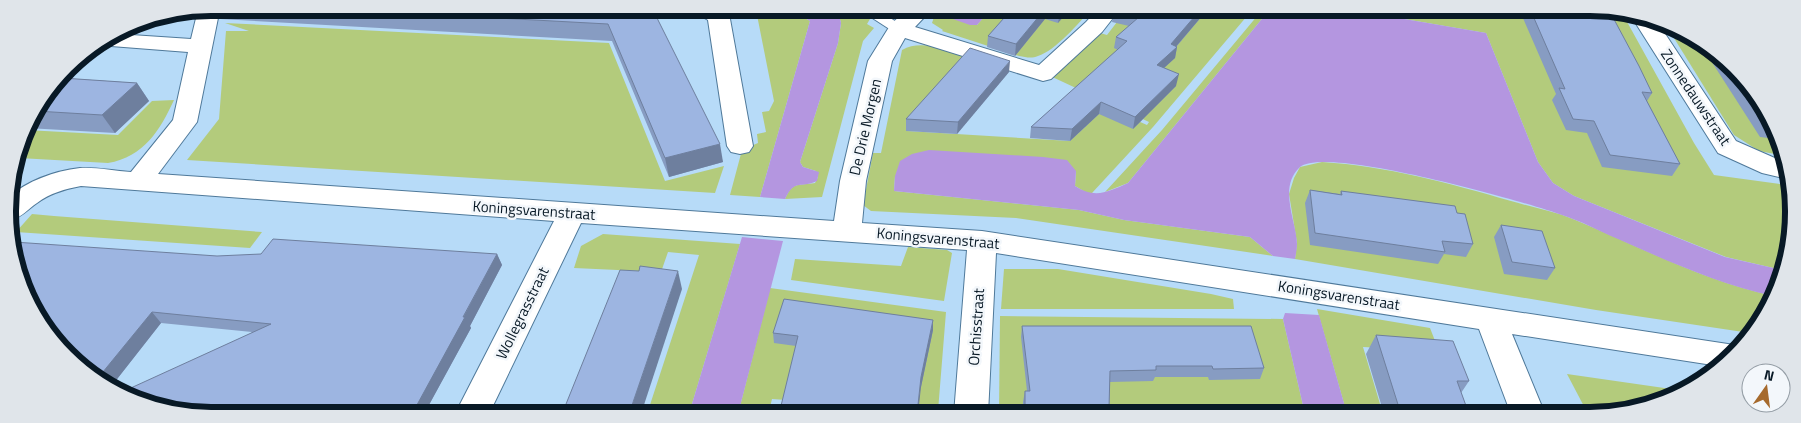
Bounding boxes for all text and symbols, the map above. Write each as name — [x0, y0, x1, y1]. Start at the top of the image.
street label: Zonnedauwstraat — [1655, 44, 1737, 150]
street label: De Drie Morgen — [843, 76, 887, 178]
street label: Koningsvarenstraat — [472, 194, 597, 226]
street label: Koningsvarenstraat — [876, 221, 1001, 255]
street label: Wollegrasstraat — [490, 262, 555, 363]
street label: Koningsvarenstraat — [1276, 274, 1402, 316]
street label: Orchisstraat — [962, 287, 990, 366]
north arrow — [1741, 363, 1791, 413]
text: N — [1762, 364, 1777, 386]

